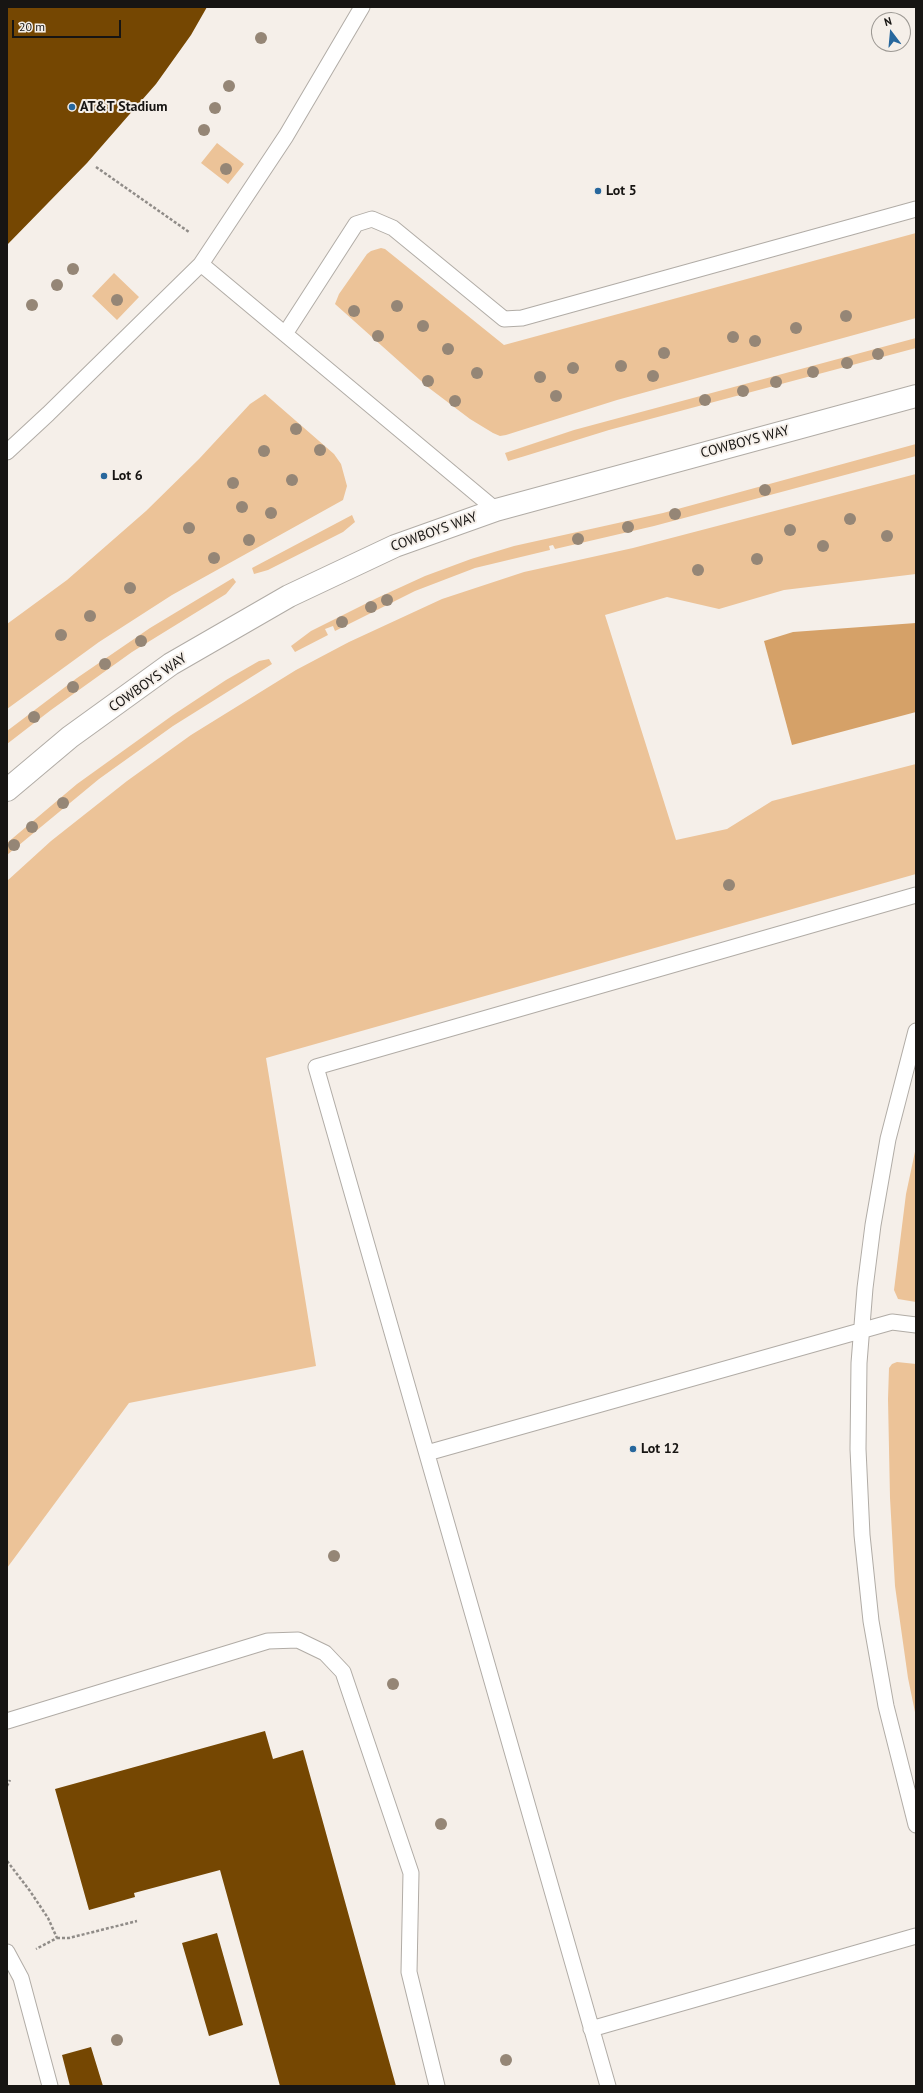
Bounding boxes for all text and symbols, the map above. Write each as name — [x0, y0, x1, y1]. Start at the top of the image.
scale bar — [14, 12, 123, 38]
north arrow — [871, 12, 911, 52]
text: N — [883, 14, 893, 29]
text: 20 m — [19, 19, 45, 34]
place label: AT&T Stadium — [80, 99, 168, 115]
marker: AT&T Stadium — [67, 102, 77, 112]
place label: Lot 5 — [606, 183, 637, 199]
marker: Lot 5 — [593, 186, 603, 196]
street label: COWBOYS WAY — [699, 422, 791, 462]
place label: Lot 6 — [112, 468, 143, 484]
marker: Lot 6 — [99, 471, 109, 481]
street label: COWBOYS WAY — [388, 509, 480, 555]
street label: COWBOYS WAY — [106, 650, 190, 716]
place label: Lot 12 — [641, 1441, 680, 1457]
marker: Lot 12 — [628, 1444, 638, 1454]

